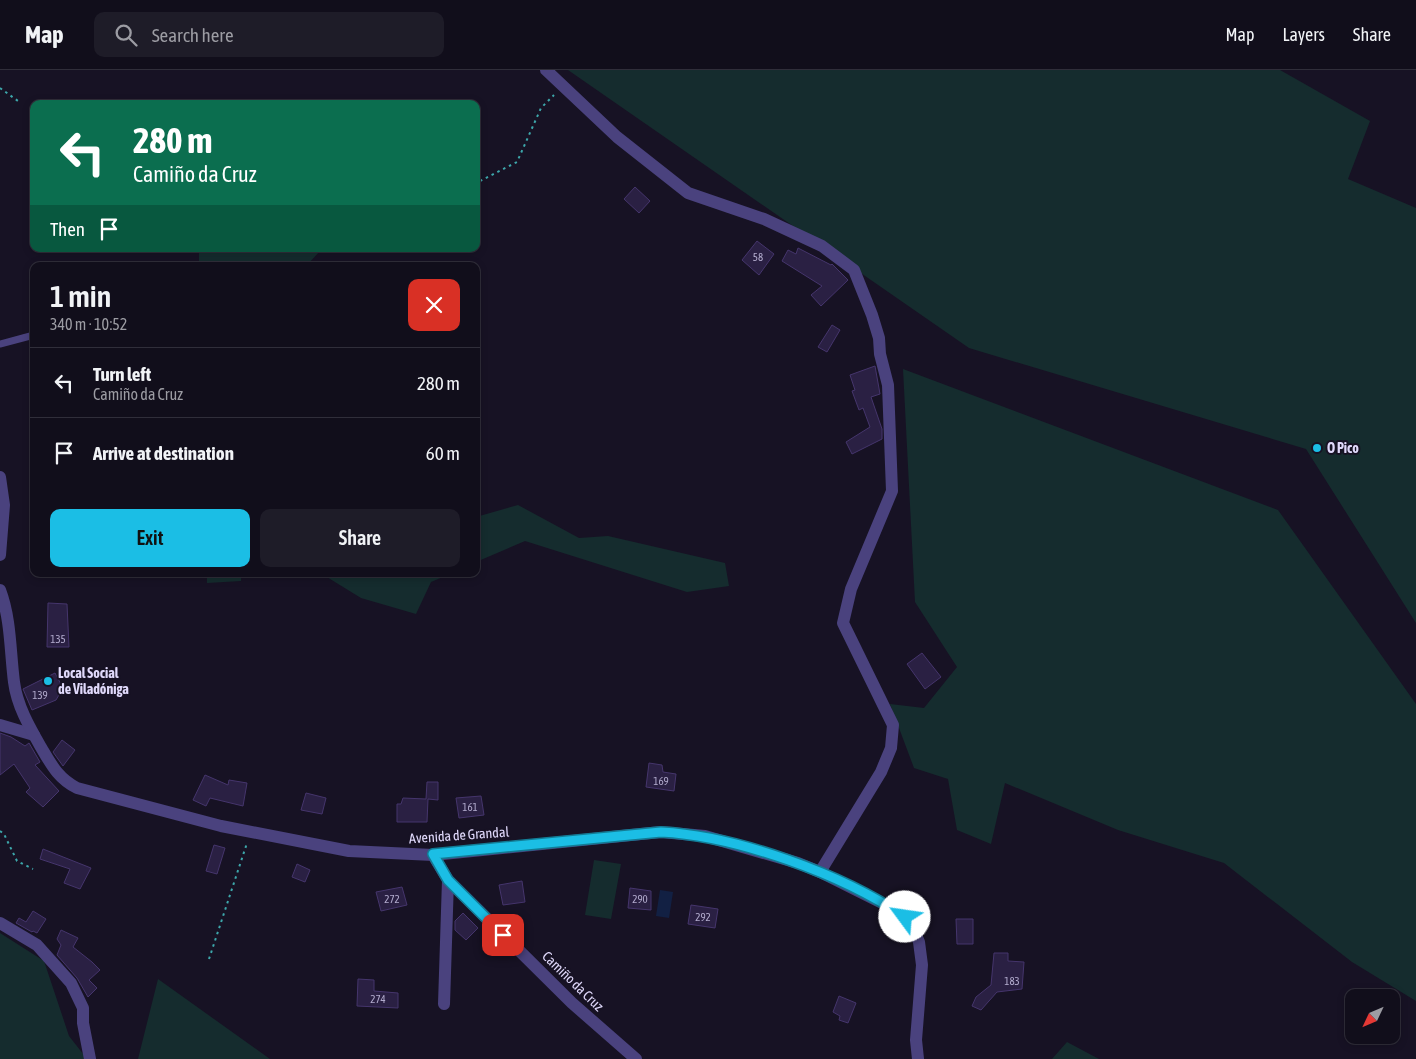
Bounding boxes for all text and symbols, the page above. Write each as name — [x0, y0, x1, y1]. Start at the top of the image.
search box — [94, 12, 444, 57]
text: Map — [25, 21, 64, 48]
icon: search — [112, 21, 140, 49]
text: Search here — [152, 24, 234, 46]
text: Map — [1225, 24, 1254, 45]
text: Layers — [1282, 24, 1325, 45]
text: Share — [1353, 24, 1391, 45]
icon: left — [50, 120, 115, 185]
text: 280 m — [133, 120, 212, 160]
text: Camiño da Cruz — [133, 161, 257, 187]
icon: arrive — [95, 215, 123, 243]
text: Then — [50, 218, 85, 240]
house number: 58 — [753, 251, 763, 263]
text: 1 min — [50, 279, 111, 313]
button: close — [408, 279, 460, 331]
text: 340 m · 10:52 — [50, 315, 127, 333]
text: Turn left — [93, 363, 151, 385]
icon: left — [50, 369, 78, 397]
text: 280 m — [417, 372, 460, 394]
text: Camiño da Cruz — [93, 385, 183, 403]
icon: arrive — [50, 439, 78, 467]
place label: O Pico — [1327, 440, 1359, 456]
text: Arrive at destination — [93, 442, 234, 464]
text: 60 m — [426, 442, 460, 464]
marker: O Pico — [1311, 442, 1323, 454]
button: Exit — [50, 509, 250, 567]
button: Share — [260, 509, 460, 567]
house number: 135 — [50, 633, 66, 645]
place label: Local Social de Viladóniga — [58, 665, 129, 697]
marker: Local Social de Viladóniga — [42, 675, 54, 687]
house number: 139 — [32, 689, 48, 701]
house number: 169 — [653, 775, 669, 787]
house number: 161 — [462, 801, 478, 813]
street label: Avenida de Grandal — [408, 824, 510, 846]
position arrow — [878, 890, 930, 942]
house number: 272 — [384, 893, 400, 905]
house number: 290 — [632, 893, 648, 905]
house number: 292 — [695, 911, 711, 923]
pin — [482, 914, 524, 956]
icon: arrive — [489, 921, 517, 949]
street label: Camiño da Cruz — [539, 948, 607, 1014]
house number: 183 — [1004, 975, 1020, 987]
north arrow — [1345, 989, 1400, 1044]
map controls — [1345, 989, 1400, 1044]
house number: 274 — [370, 993, 386, 1005]

